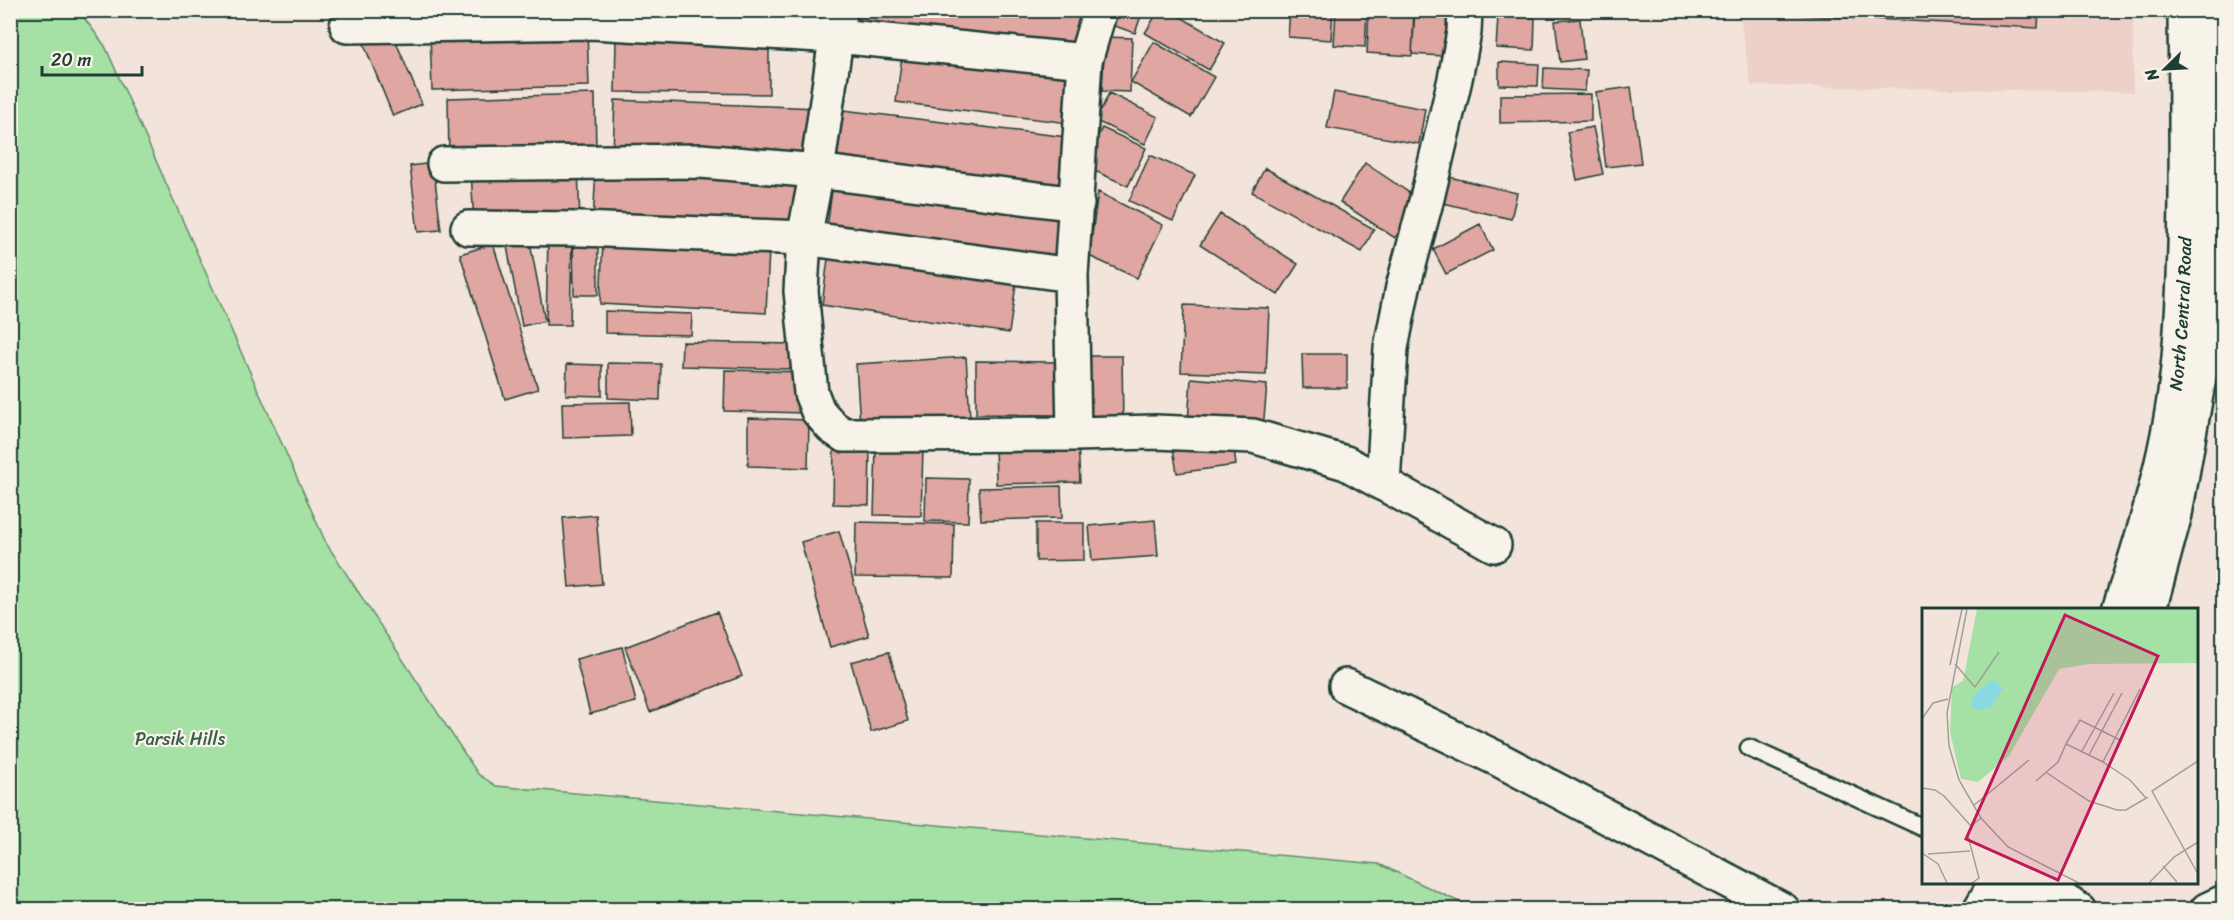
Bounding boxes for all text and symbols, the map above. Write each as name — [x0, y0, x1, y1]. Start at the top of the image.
scale bar — [42, 39, 142, 77]
north arrow — [2135, 39, 2195, 99]
text: 20 m — [51, 44, 91, 76]
text: N — [2136, 63, 2168, 87]
street label: North Central Road — [2160, 235, 2201, 392]
inset map — [1922, 608, 2198, 884]
park label: Parsik Hills — [135, 723, 226, 755]

